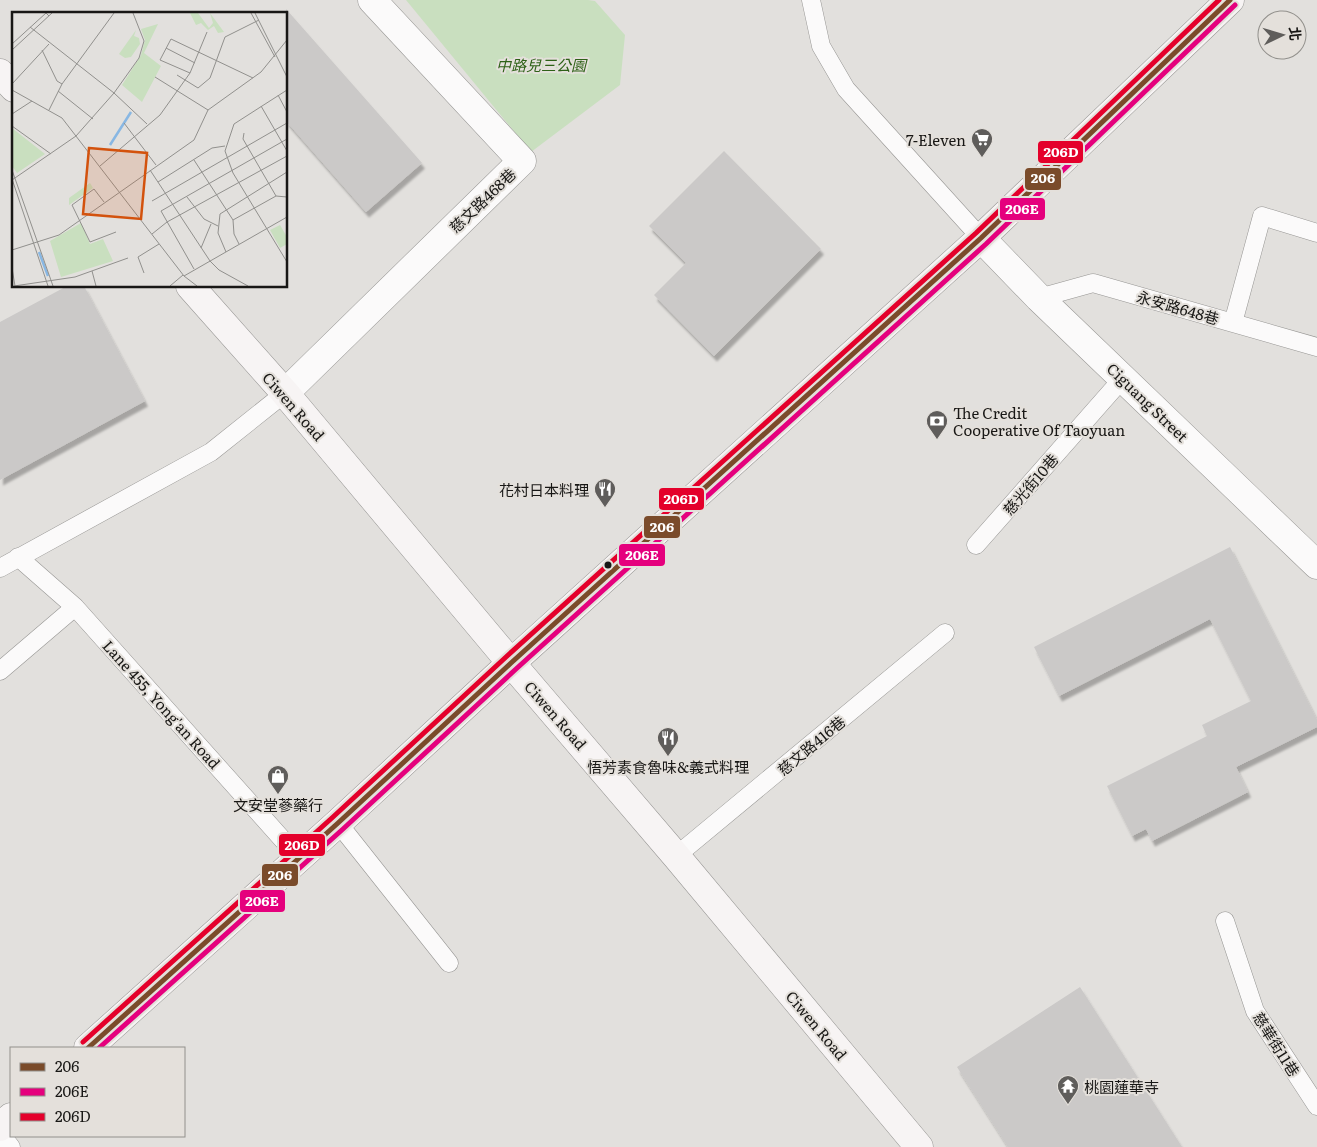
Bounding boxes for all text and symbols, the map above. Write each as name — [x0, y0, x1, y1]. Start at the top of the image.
north arrow — [1257, 10, 1307, 60]
inset map — [12, 12, 288, 288]
text: 北 — [1285, 26, 1307, 42]
park label: 中路兒三公園 — [496, 53, 588, 76]
supermarket icon: 7-Eleven — [970, 127, 994, 158]
place label: 7-Eleven — [906, 128, 966, 151]
line badge: 206D — [1037, 140, 1084, 164]
text: 206D — [1043, 141, 1079, 161]
street label: 慈文路468巷 — [444, 162, 520, 238]
line badge: 206 — [1024, 167, 1062, 191]
text: 206 — [1031, 167, 1055, 187]
line badge: 206E — [999, 197, 1046, 221]
text: 206E — [1005, 198, 1039, 218]
street label: 永安路648巷 — [1134, 284, 1222, 330]
street label: Ciguang Street — [1102, 357, 1194, 447]
street label: Ciwen Road — [258, 366, 330, 446]
place label: The Credit Cooperative Of Taoyuan — [953, 401, 1125, 441]
bank icon: The Credit Cooperative Of Taoyuan — [925, 409, 949, 440]
street label: 慈光街10巷 — [997, 448, 1063, 520]
restaurant icon: 花村日本料理 — [593, 477, 617, 508]
place label: 花村日本料理 — [499, 478, 589, 501]
line badge: 206D — [658, 487, 705, 511]
text: 206D — [663, 488, 699, 508]
line badge: 206 — [643, 515, 681, 539]
text: 206 — [650, 516, 674, 536]
line badge: 206E — [618, 543, 666, 567]
text: 206E — [625, 544, 659, 564]
unlabelled marker — [603, 560, 613, 570]
street label: Lane 455, Yong'an Road — [98, 634, 226, 774]
street label: Ciwen Road — [520, 675, 592, 755]
street label: 慈文路416巷 — [772, 710, 850, 780]
restaurant icon: 悟芳素食魯味&義式料理 — [656, 726, 680, 757]
place label: 悟芳素食魯味&義式料理 — [587, 755, 749, 778]
shop icon: 文安堂蔘藥行 — [266, 764, 290, 795]
place label: 文安堂蔘藥行 — [233, 793, 323, 816]
line badge: 206D — [278, 833, 326, 857]
text: 206D — [284, 834, 320, 854]
line badge: 206 — [261, 863, 299, 887]
text: 206 — [268, 864, 292, 884]
line badge: 206E — [239, 889, 286, 913]
text: 206E — [245, 890, 279, 910]
street label: Ciwen Road — [781, 985, 853, 1065]
street label: 慈華街11巷 — [1248, 1007, 1306, 1081]
legend — [10, 1047, 185, 1137]
text: 206 — [55, 1054, 79, 1077]
temple icon: 桃園蓮華寺 — [1056, 1074, 1080, 1105]
place label: 桃園蓮華寺 — [1084, 1075, 1159, 1098]
text: 206E — [55, 1079, 89, 1102]
text: 206D — [55, 1104, 91, 1127]

